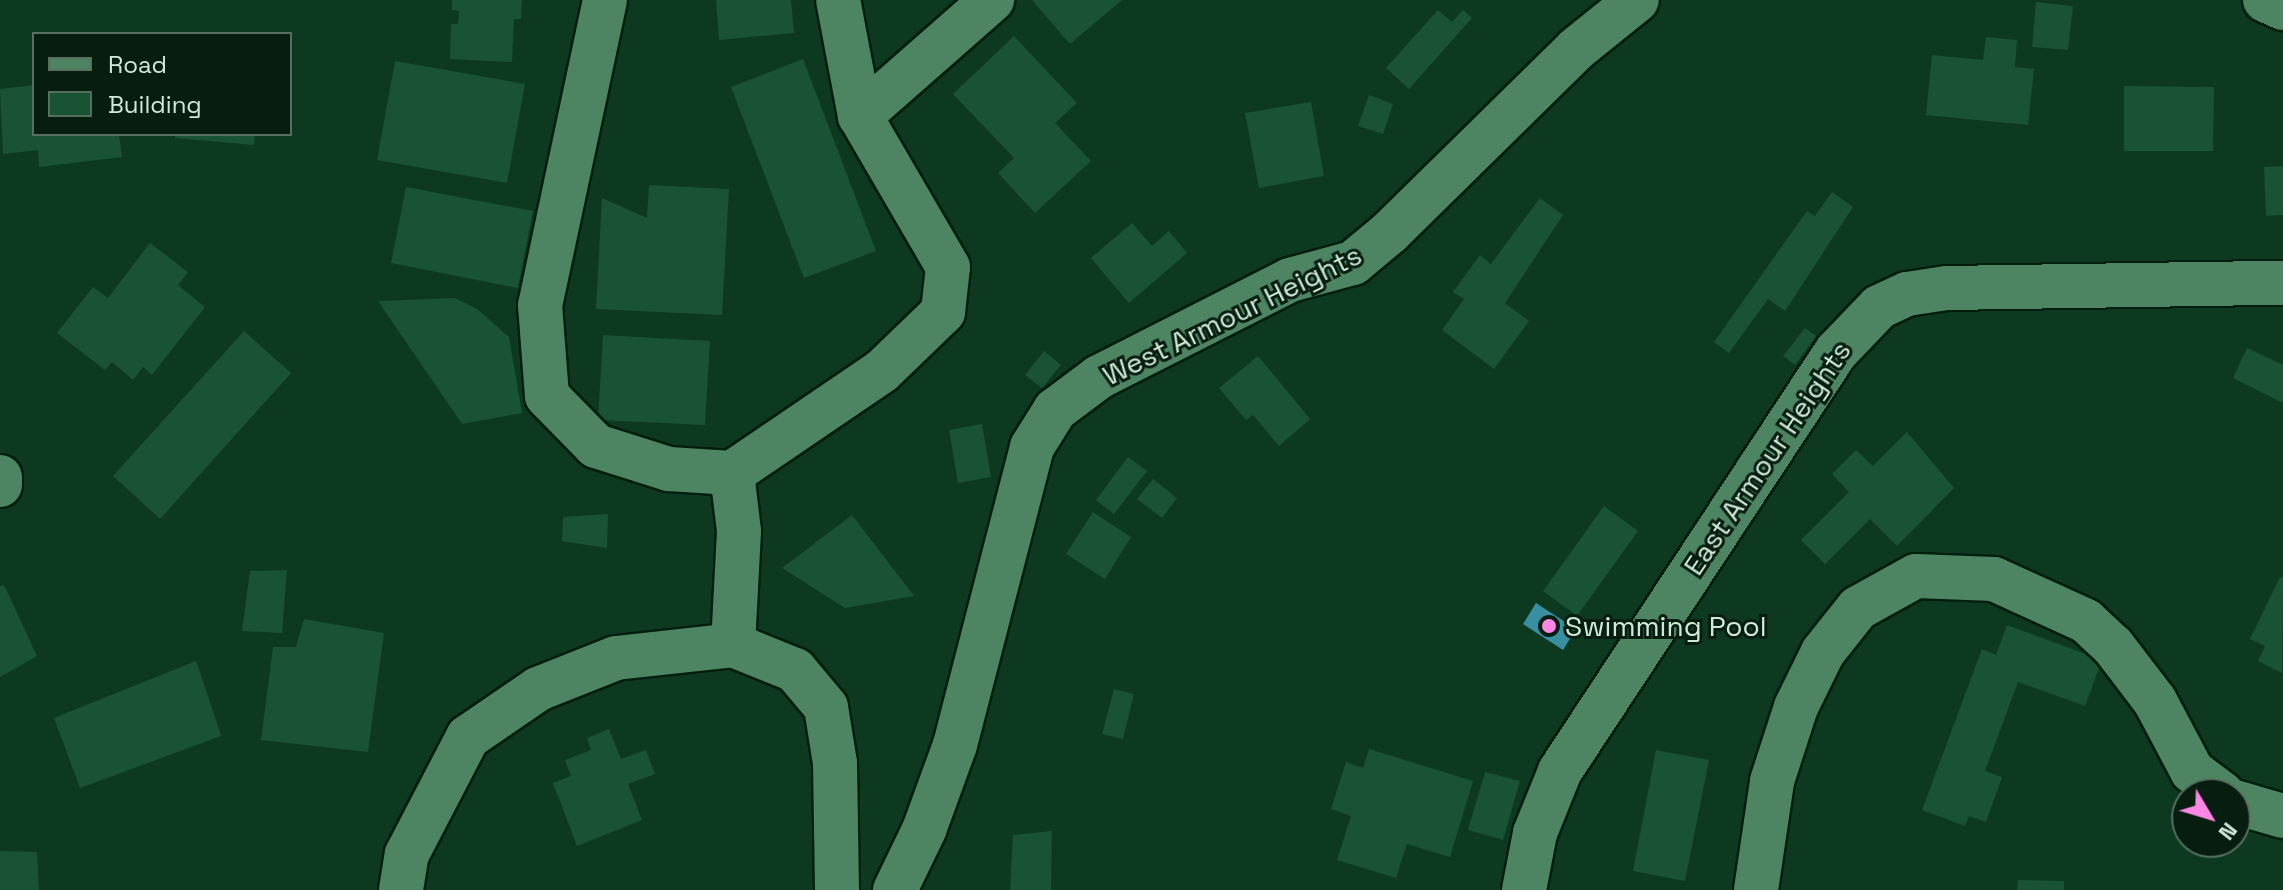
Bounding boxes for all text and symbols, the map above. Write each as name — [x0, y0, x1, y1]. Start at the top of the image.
legend — [32, 32, 292, 136]
text: Road — [108, 49, 167, 80]
text: Building — [108, 89, 202, 120]
street label: West Armour Heights — [1097, 238, 1367, 392]
street label: East Armour Heights — [1676, 335, 1858, 581]
place label: Swimming Pool — [1565, 609, 1767, 643]
marker: Swimming Pool — [1540, 617, 1558, 635]
north arrow — [2171, 778, 2251, 858]
text: N — [2213, 817, 2244, 846]

